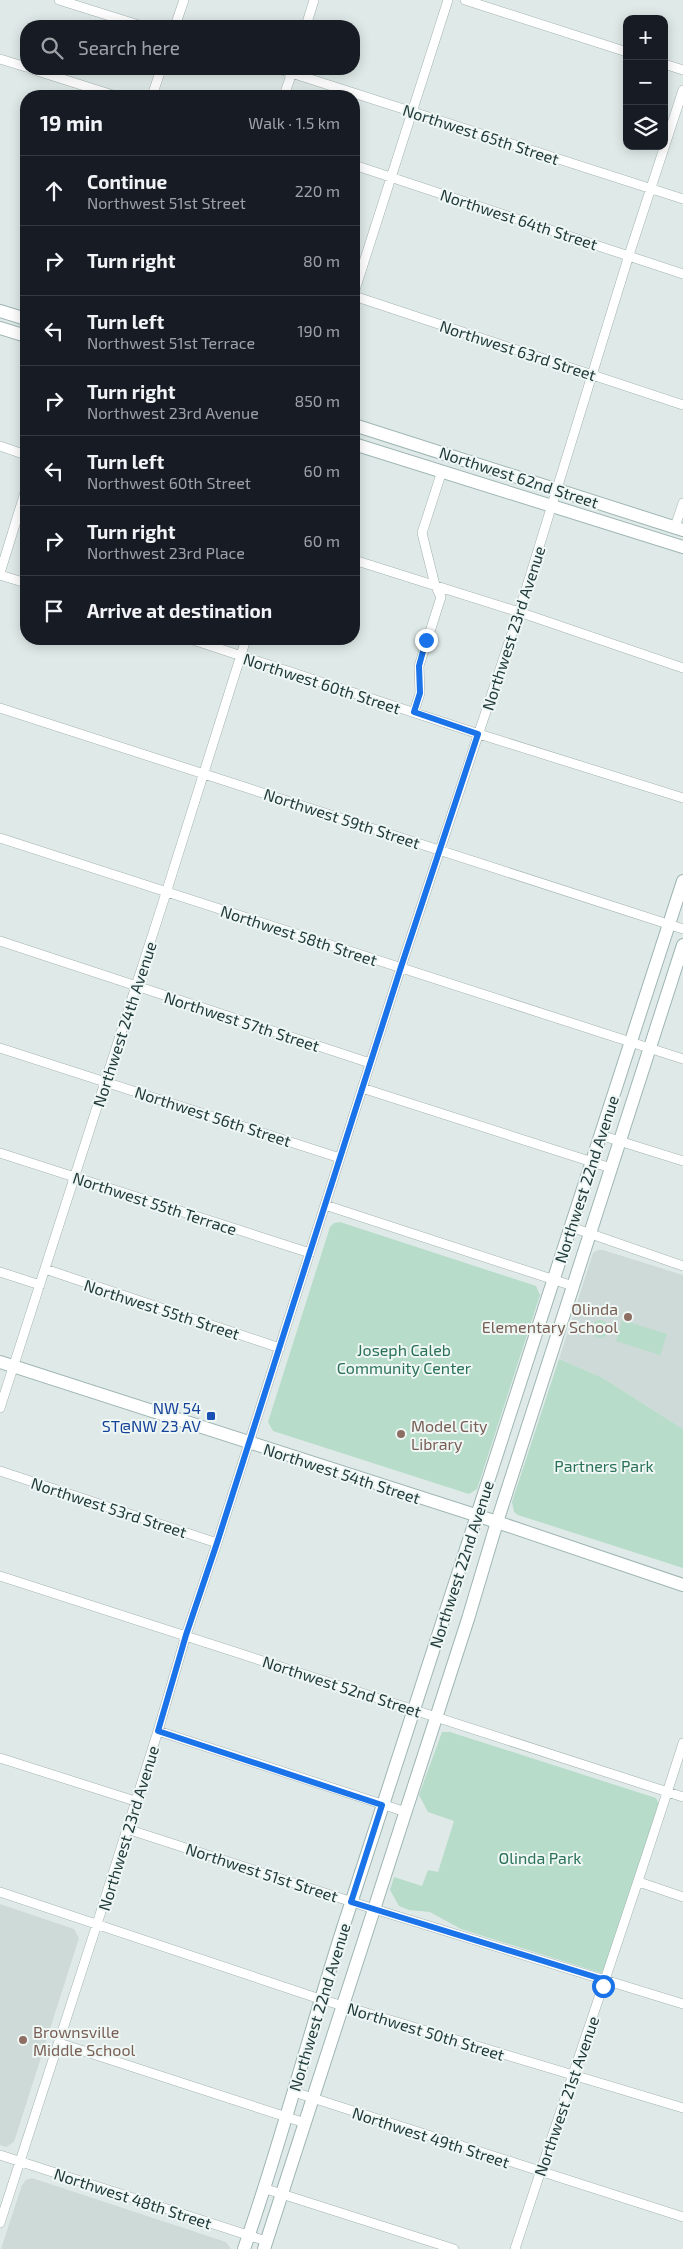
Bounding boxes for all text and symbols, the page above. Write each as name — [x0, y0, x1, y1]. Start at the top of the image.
map controls — [623, 15, 668, 150]
button: + — [623, 15, 668, 60]
search box — [20, 20, 360, 75]
icon: search — [38, 34, 66, 62]
text: Search here — [78, 36, 180, 59]
button: − — [623, 60, 668, 105]
street label: Northwest 65th Street — [401, 100, 561, 168]
button: layers — [623, 105, 668, 150]
text: 19 min — [40, 110, 103, 135]
text: Walk · 1.5 km — [248, 113, 340, 132]
text: Continue — [87, 170, 167, 193]
icon: ahead — [40, 177, 68, 205]
text: 220 m — [295, 181, 340, 200]
street label: Northwest 64th Street — [438, 185, 600, 253]
text: Northwest 51st Street — [87, 193, 246, 212]
icon: right — [40, 247, 68, 275]
text: Turn right — [87, 249, 175, 272]
text: 80 m — [303, 251, 340, 270]
text: Turn left — [87, 310, 164, 333]
street label: Northwest 63rd Street — [437, 316, 599, 384]
icon: left — [40, 317, 68, 345]
text: 190 m — [297, 321, 340, 340]
text: Northwest 51st Terrace — [87, 333, 255, 352]
text: Turn right — [87, 380, 175, 403]
icon: right — [40, 387, 68, 415]
text: 850 m — [294, 391, 340, 410]
text: Northwest 23rd Avenue — [87, 403, 259, 422]
street label: Northwest 62nd Street — [437, 442, 601, 512]
text: Turn left — [87, 450, 164, 473]
icon: left — [40, 457, 68, 485]
text: 60 m — [304, 461, 340, 480]
text: Northwest 60th Street — [87, 473, 251, 492]
text: Turn right — [87, 520, 175, 543]
icon: right — [40, 527, 68, 555]
text: 60 m — [304, 531, 340, 550]
text: Northwest 23rd Place — [87, 543, 245, 562]
street label: Northwest 23rd Avenue — [477, 543, 549, 713]
icon: arrive — [40, 597, 68, 625]
text: Arrive at destination — [87, 599, 272, 622]
route end — [415, 629, 438, 652]
street label: Northwest 60th Street — [241, 649, 403, 717]
street label: Northwest 59th Street — [262, 784, 422, 852]
street label: Northwest 58th Street — [218, 901, 380, 969]
street label: Northwest 24th Avenue — [88, 939, 160, 1109]
street label: Northwest 57th Street — [162, 987, 322, 1055]
street label: Northwest 56th Street — [133, 1082, 293, 1150]
street label: Northwest 22nd Avenue — [550, 1093, 622, 1265]
street label: Northwest 55th Terrace — [71, 1167, 239, 1239]
street label: Northwest 55th Street — [82, 1275, 242, 1343]
place label: Olinda Elementary School — [482, 1299, 618, 1336]
marker: Olinda Elementary School — [622, 1311, 634, 1323]
park label: Joseph Caleb Community Center — [337, 1340, 472, 1377]
place label: NW 54 ST@NW 23 AV — [102, 1398, 201, 1435]
marker: NW 54 ST@NW 23 AV — [205, 1410, 217, 1422]
place label: Model City Library — [411, 1416, 488, 1453]
marker: Model City Library — [395, 1428, 407, 1440]
street label: Northwest 54th Street — [261, 1439, 423, 1507]
park label: Partners Park — [554, 1456, 654, 1475]
street label: Northwest 53rd Street — [29, 1473, 189, 1541]
street label: Northwest 22nd Avenue — [425, 1478, 497, 1650]
street label: Northwest 52nd Street — [260, 1651, 424, 1721]
street label: Northwest 23rd Avenue — [94, 1743, 162, 1913]
street label: Northwest 51st Street — [183, 1838, 341, 1906]
park label: Olinda Park — [499, 1848, 581, 1867]
street label: Northwest 22nd Avenue — [284, 1921, 354, 2093]
route start — [592, 1975, 615, 1998]
street label: Northwest 50th Street — [345, 1998, 507, 2064]
street label: Northwest 21st Avenue — [530, 2013, 602, 2179]
place label: Brownsville Middle School — [33, 2022, 136, 2059]
marker: Brownsville Middle School — [17, 2034, 29, 2046]
street label: Northwest 49th Street — [350, 2103, 512, 2171]
street label: Northwest 48th Street — [52, 2164, 214, 2232]

